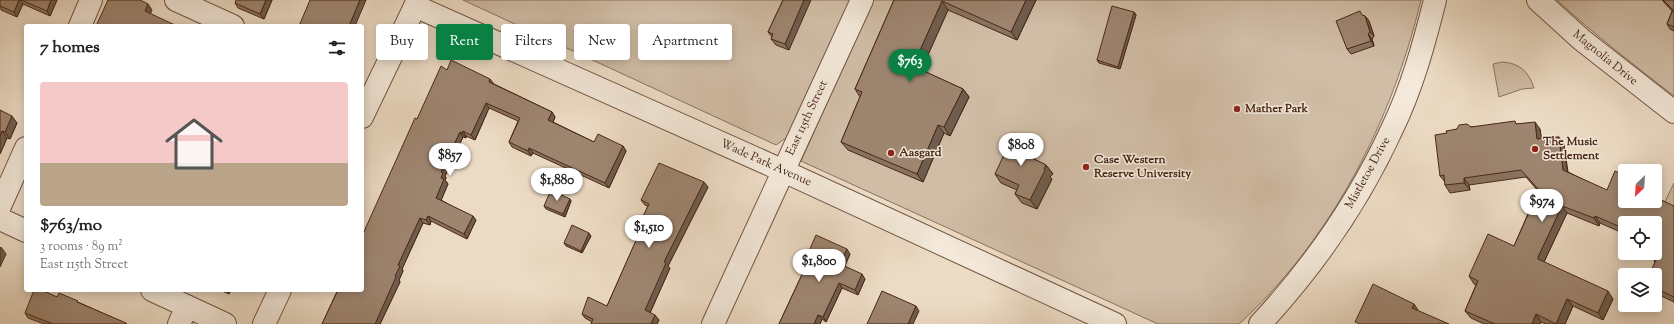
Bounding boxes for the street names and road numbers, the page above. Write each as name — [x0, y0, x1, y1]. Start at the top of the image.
street label: Magnolia Drive — [1568, 26, 1642, 90]
street label: East 115th Street — [782, 77, 832, 159]
street label: Mistletoe Drive — [1341, 133, 1395, 212]
street label: Wade Park Avenue — [717, 135, 815, 191]

